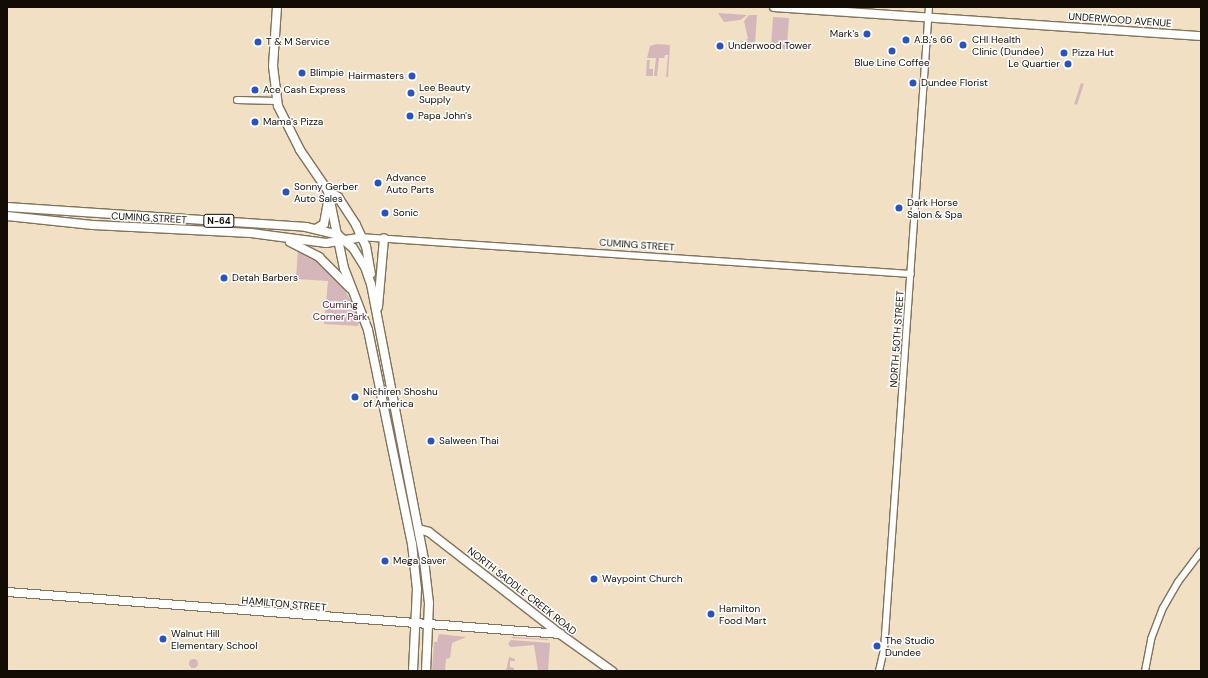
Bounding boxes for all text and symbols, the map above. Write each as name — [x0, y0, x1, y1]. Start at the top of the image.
street label: UNDERWOOD AVENUE — [1068, 10, 1172, 30]
place label: Mark's — [830, 28, 859, 40]
marker: Mark's — [862, 29, 872, 39]
place label: CHI Health Clinic (Dundee) — [972, 33, 1044, 56]
place label: A.B.'s 66 — [914, 34, 952, 46]
marker: A.B.'s 66 — [901, 35, 911, 45]
place label: T & M Service — [266, 36, 330, 48]
marker: T & M Service — [253, 37, 263, 47]
marker: CHI Health Clinic (Dundee) — [957, 39, 969, 51]
place label: Underwood Tower — [728, 40, 811, 52]
marker: Underwood Tower — [715, 41, 725, 51]
marker: Blue Line Coffee — [887, 46, 897, 56]
place label: Pizza Hut — [1072, 47, 1114, 59]
marker: Pizza Hut — [1059, 48, 1069, 58]
place label: Blue Line Coffee — [854, 57, 930, 69]
place label: Le Quartier — [1008, 58, 1060, 70]
marker: Le Quartier — [1063, 59, 1073, 69]
place label: Blimpie — [310, 67, 344, 79]
marker: Blimpie — [297, 68, 307, 78]
place label: Hairmasters — [348, 70, 404, 82]
marker: Hairmasters — [407, 71, 417, 81]
place label: Dundee Florist — [921, 77, 988, 89]
marker: Dundee Florist — [908, 78, 918, 88]
place label: Lee Beauty Supply — [419, 81, 470, 104]
place label: Ace Cash Express — [263, 84, 346, 96]
marker: Ace Cash Express — [250, 85, 260, 95]
marker: Lee Beauty Supply — [406, 88, 416, 98]
place label: Papa John's — [418, 110, 472, 122]
marker: Papa John's — [405, 111, 415, 121]
place label: Mama's Pizza — [263, 116, 323, 128]
marker: Mama's Pizza — [250, 117, 260, 127]
place label: Advance Auto Parts — [386, 171, 434, 194]
marker: Advance Auto Parts — [373, 178, 383, 188]
place label: Sonny Gerber Auto Sales — [294, 180, 358, 204]
marker: Sonny Gerber Auto Sales — [281, 187, 291, 197]
place label: Dark Horse Salon & Spa — [907, 196, 962, 220]
marker: Dark Horse Salon & Spa — [894, 203, 904, 213]
place label: Sonic — [393, 207, 419, 219]
marker: Sonic — [380, 208, 390, 218]
street label: CUMING STREET — [111, 210, 187, 226]
road number: N-64 — [203, 214, 235, 228]
street label: CUMING STREET — [599, 236, 675, 254]
place label: Detah Barbers — [232, 272, 298, 284]
marker: Detah Barbers — [219, 273, 229, 283]
street label: NORTH 50TH STREET — [888, 290, 906, 388]
park label: Cuming Corner Park — [313, 298, 367, 322]
place label: Nichiren Shoshu of America — [363, 385, 438, 408]
marker: Nichiren Shoshu of America — [350, 392, 360, 402]
place label: Salween Thai — [439, 435, 499, 447]
marker: Salween Thai — [426, 436, 436, 446]
street label: NORTH SADDLE CREEK ROAD — [465, 545, 579, 637]
place label: Mega Saver — [393, 555, 446, 567]
marker: Mega Saver — [380, 556, 390, 566]
place label: Waypoint Church — [602, 573, 683, 585]
marker: Waypoint Church — [589, 574, 599, 584]
street label: HAMILTON STREET — [241, 594, 327, 614]
place label: Hamilton Food Mart — [719, 602, 766, 626]
marker: Hamilton Food Mart — [706, 609, 716, 619]
place label: Walnut Hill Elementary School — [171, 627, 258, 650]
marker: Walnut Hill Elementary School — [158, 634, 168, 644]
place label: The Studio Dundee — [885, 634, 935, 658]
marker: The Studio Dundee — [872, 641, 882, 651]

